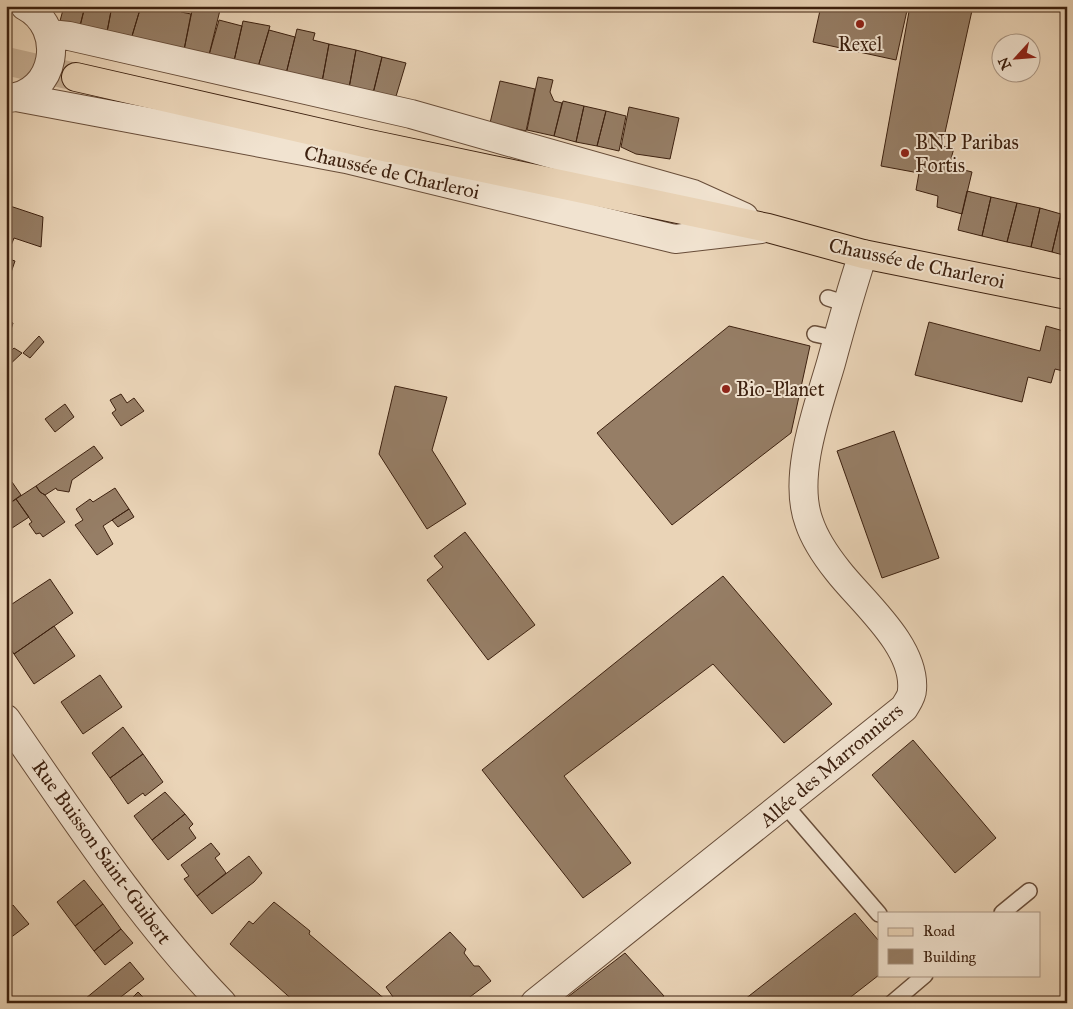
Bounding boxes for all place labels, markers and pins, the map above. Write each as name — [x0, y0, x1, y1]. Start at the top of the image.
marker: Rexel — [854, 18, 866, 30]
place label: Rexel — [838, 32, 883, 56]
place label: BNP Paribas Fortis — [915, 130, 1019, 177]
marker: BNP Paribas Fortis — [899, 147, 911, 159]
place label: Bio-Planet — [736, 377, 825, 401]
marker: Bio-Planet — [720, 383, 732, 395]

